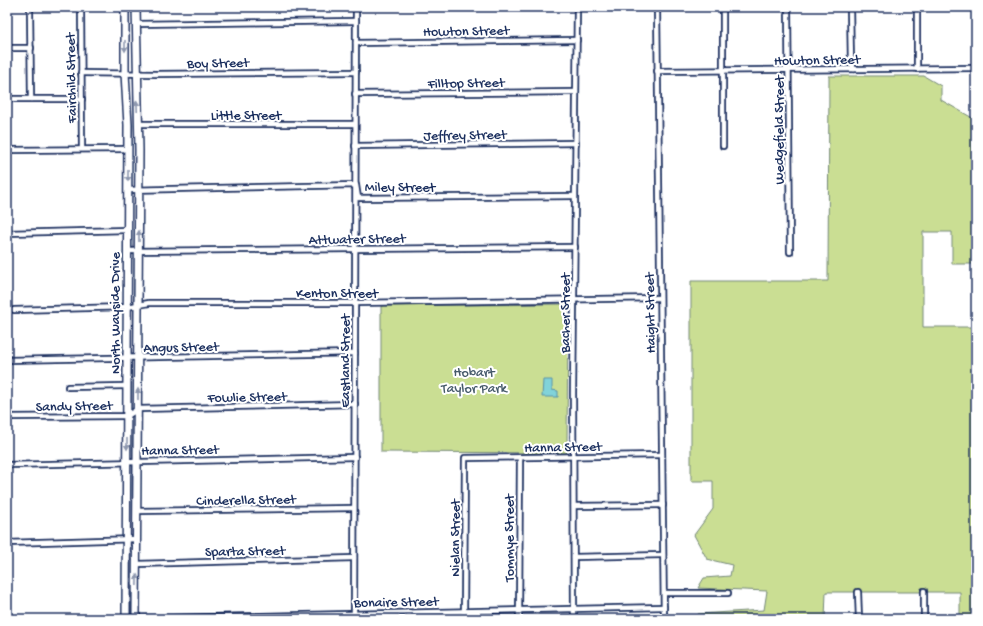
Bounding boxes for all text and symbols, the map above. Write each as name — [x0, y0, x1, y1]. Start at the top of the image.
street label: Howton Street — [423, 23, 511, 42]
street label: Fairchild Street — [63, 31, 82, 124]
one-way arrow — [122, 40, 128, 53]
street label: Howton Street — [774, 52, 862, 71]
street label: Boy Street — [186, 55, 250, 74]
street label: Wedgefield Street — [772, 74, 789, 185]
street label: Filltop Street — [426, 75, 506, 94]
one-way arrow — [134, 99, 140, 112]
street label: Little Street — [211, 108, 283, 125]
street label: Jeffrey Street — [423, 127, 508, 146]
one-way arrow — [125, 170, 131, 183]
street label: Miley Street — [365, 180, 437, 197]
one-way arrow — [136, 229, 142, 242]
street label: Attwater Street — [308, 231, 407, 250]
street label: North Wayside Drive — [108, 251, 125, 374]
street label: Haight Street — [642, 271, 661, 353]
street label: Bacher Street — [558, 272, 575, 354]
street label: Kenton Street — [296, 286, 379, 303]
street label: Eastland Street — [338, 313, 355, 408]
street label: Angus Street — [143, 339, 220, 358]
park label: Hobart Taylor Park — [440, 365, 508, 398]
one-way arrow — [135, 387, 141, 400]
street label: Fowlie Street — [206, 389, 288, 408]
street label: Sandy Street — [36, 398, 114, 417]
one-way arrow — [124, 438, 130, 451]
street label: Hanna Street — [524, 439, 603, 458]
street label: Hanna Street — [141, 442, 220, 461]
street label: Cinderella Street — [196, 492, 297, 511]
street label: Tommye Street — [502, 493, 519, 583]
street label: Nielan Street — [448, 498, 465, 577]
street label: Sparta Street — [205, 543, 287, 562]
one-way arrow — [134, 573, 140, 586]
street label: Bonaire Street — [353, 594, 440, 613]

